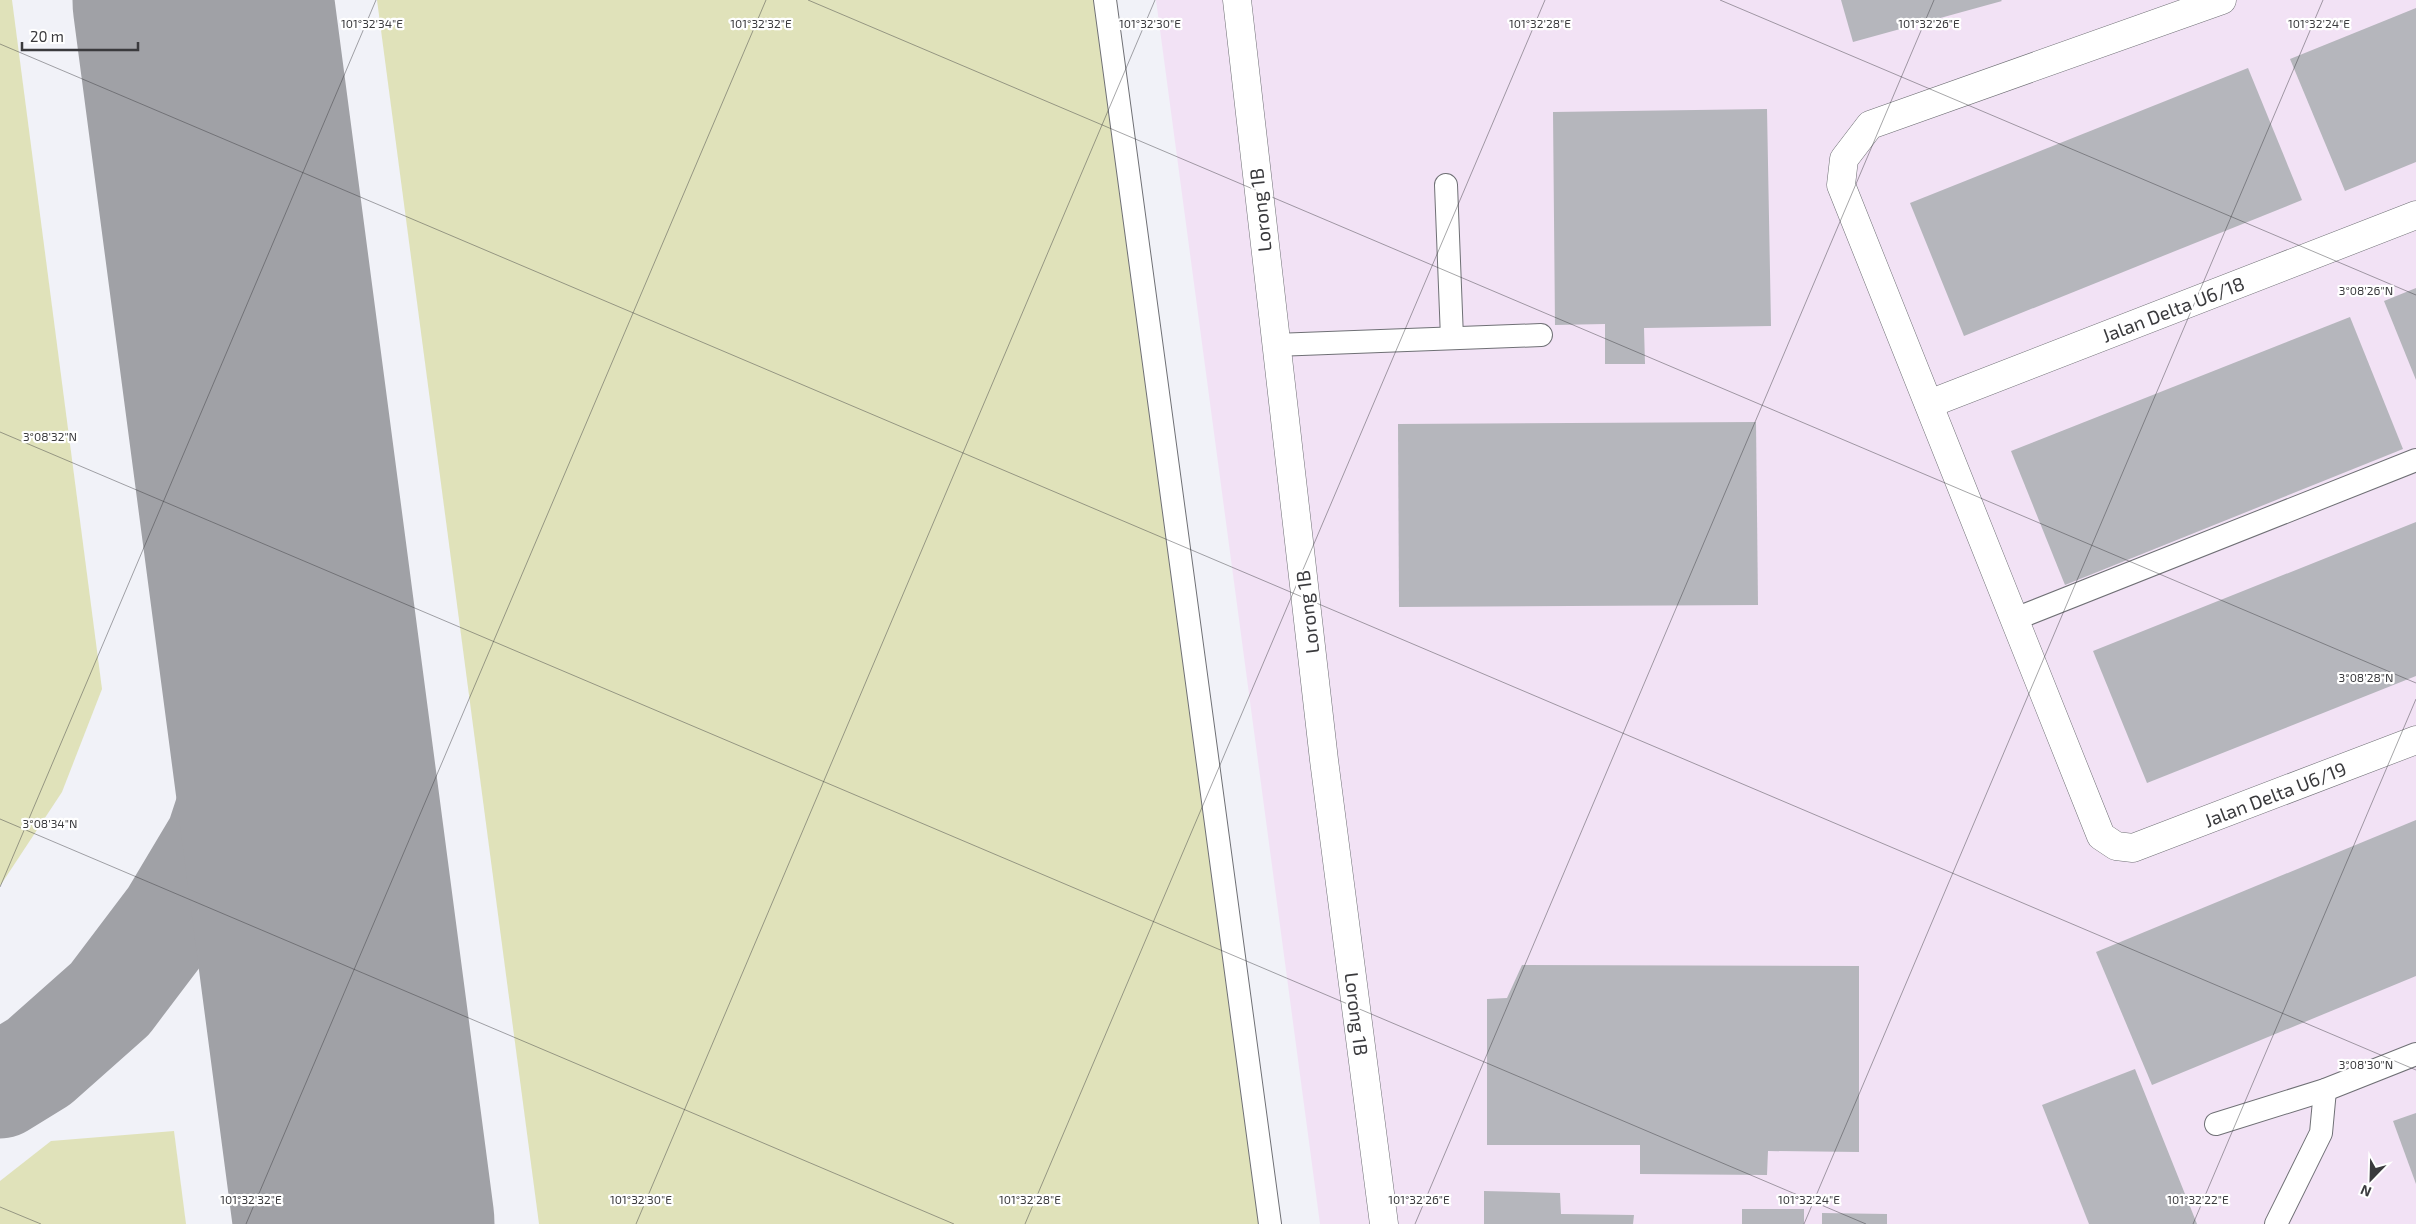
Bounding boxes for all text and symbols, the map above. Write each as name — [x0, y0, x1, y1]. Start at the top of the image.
text: 101°32'34"E — [341, 16, 403, 30]
text: 101°32'32"E — [730, 16, 792, 30]
text: 101°32'30"E — [1119, 16, 1181, 30]
text: 101°32'28"E — [1509, 16, 1571, 30]
text: 101°32'26"E — [1898, 16, 1960, 30]
text: 101°32'24"E — [2288, 16, 2350, 30]
scale bar — [22, 20, 139, 52]
text: 20 m — [30, 27, 64, 45]
street label: Lorong 1B — [1244, 167, 1276, 253]
street label: Jalan Delta U6/18 — [2098, 271, 2248, 347]
text: 3°08'26"N — [2339, 283, 2393, 297]
text: 3°08'32"N — [23, 429, 77, 443]
street label: Lorong 1B — [1290, 569, 1324, 655]
text: 3°08'28"N — [2339, 670, 2393, 684]
street label: Jalan Delta U6/19 — [2201, 756, 2349, 832]
text: 3°08'34"N — [23, 816, 77, 830]
street label: Lorong 1B — [1340, 971, 1374, 1057]
text: 3°08'30"N — [2339, 1057, 2393, 1071]
north arrow — [2346, 1154, 2396, 1204]
text: N — [2358, 1182, 2374, 1201]
text: 101°32'32"E — [220, 1192, 282, 1206]
text: 101°32'30"E — [610, 1192, 672, 1206]
text: 101°32'28"E — [999, 1192, 1061, 1206]
text: 101°32'26"E — [1388, 1192, 1450, 1206]
text: 101°32'24"E — [1778, 1192, 1840, 1206]
text: 101°32'22"E — [2167, 1192, 2229, 1206]

